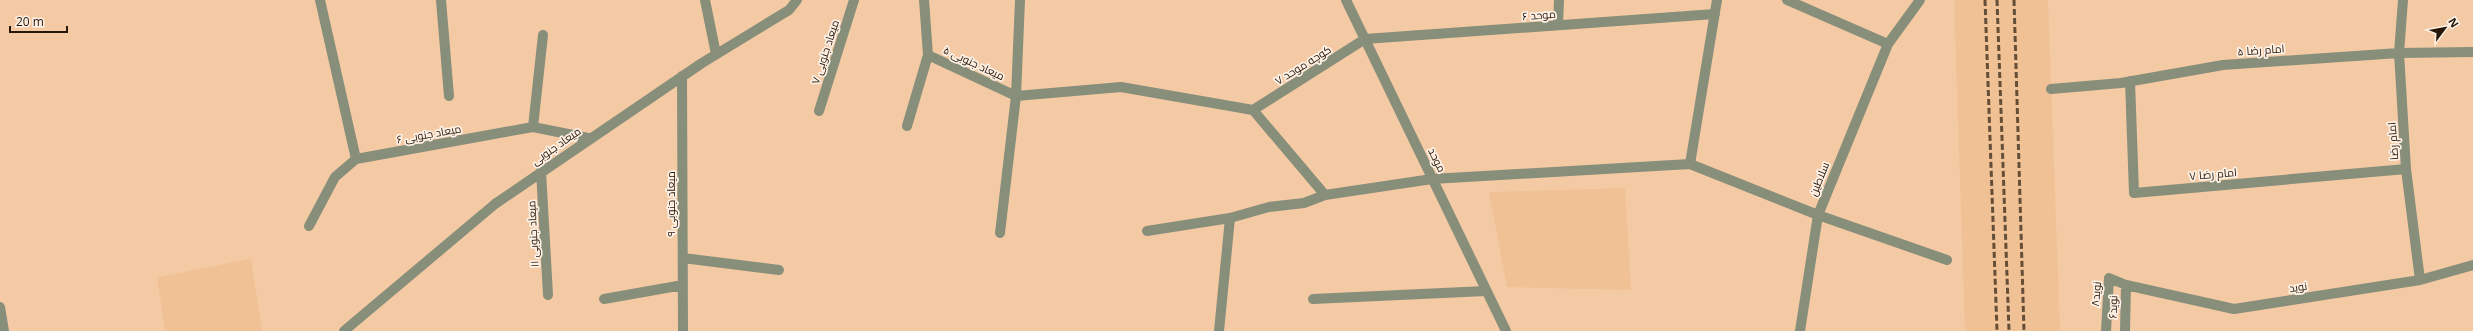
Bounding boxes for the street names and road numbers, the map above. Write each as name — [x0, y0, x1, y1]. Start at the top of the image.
street label: موحد ۶ — [1522, 6, 1556, 23]
street label: میعاد جنوبی ۷ — [807, 18, 842, 86]
street label: امام رضا ۵ — [2237, 40, 2285, 60]
street label: کوچه موحد ۷ — [1272, 41, 1334, 88]
street label: میعاد جنوبی ۵ — [941, 42, 1007, 83]
street label: میعاد جنوبی ۶ — [396, 120, 462, 147]
street label: امام رضا — [2384, 121, 2402, 161]
street label: میعاد جنوبی — [528, 123, 583, 168]
street label: موحد — [1425, 145, 1450, 174]
street label: سلاطین — [1805, 160, 1832, 198]
street label: امام رضا ۷ — [2188, 164, 2238, 184]
street label: میعاد جنوبی ۹ — [663, 171, 678, 237]
street label: میعاد جنوبی ۱۱ — [523, 200, 542, 268]
street label: نوید — [2288, 278, 2308, 295]
street label: نوید۸ — [2087, 281, 2104, 307]
street label: نوید۶ — [2105, 295, 2120, 319]

